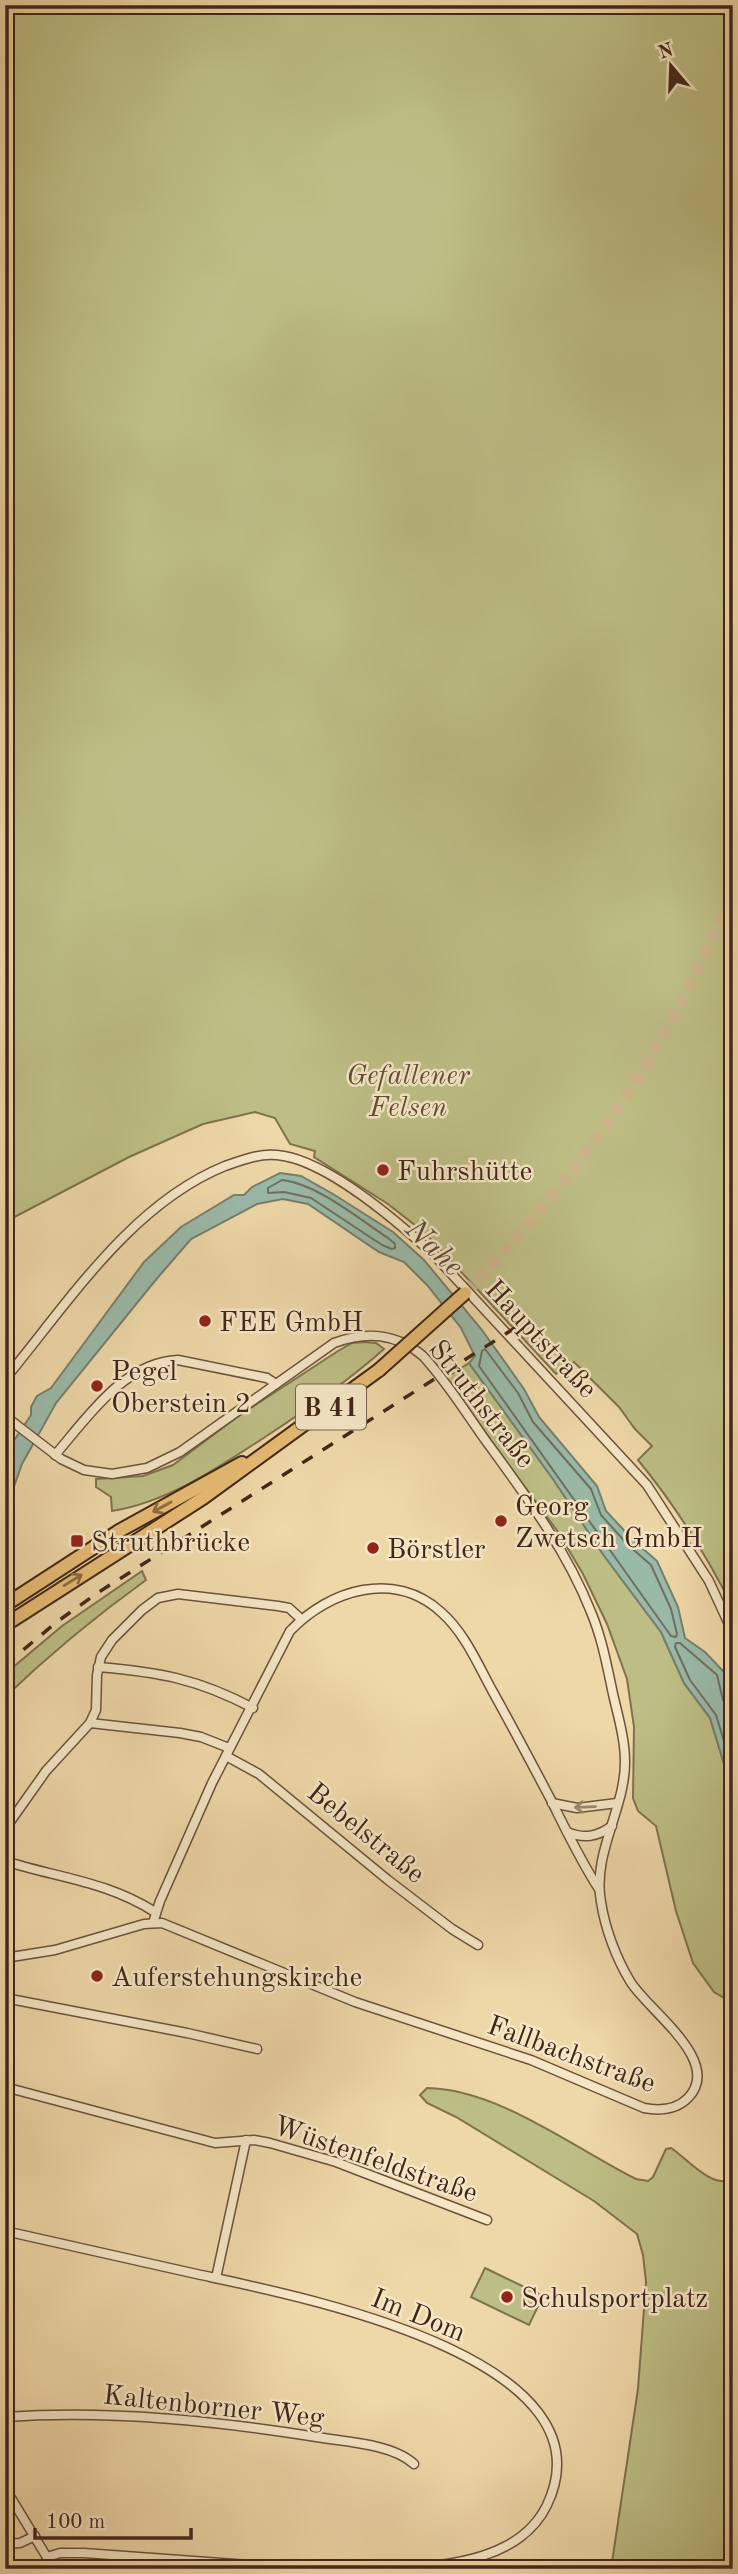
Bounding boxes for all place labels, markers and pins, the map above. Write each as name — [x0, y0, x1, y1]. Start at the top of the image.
place label: Fuhrshütte — [397, 1159, 532, 1187]
marker: Fuhrshütte — [375, 1162, 391, 1178]
place label: FEE GmbH — [219, 1310, 363, 1338]
marker: FEE GmbH — [197, 1313, 213, 1329]
place label: Pegel Oberstein 2 — [111, 1359, 251, 1419]
marker: Pegel Oberstein 2 — [89, 1378, 105, 1394]
place label: Georg Zwetsch GmbH — [515, 1494, 703, 1554]
marker: Georg Zwetsch GmbH — [493, 1513, 509, 1529]
place label: Struthbrücke — [91, 1530, 250, 1558]
marker: Struthbrücke — [69, 1533, 85, 1549]
place label: Börstler — [387, 1537, 486, 1565]
marker: Börstler — [365, 1540, 381, 1556]
place label: Auferstehungskirche — [111, 1965, 362, 1993]
marker: Auferstehungskirche — [89, 1968, 105, 1984]
place label: Schulsportplatz — [521, 2286, 708, 2314]
marker: Schulsportplatz — [499, 2289, 515, 2305]

